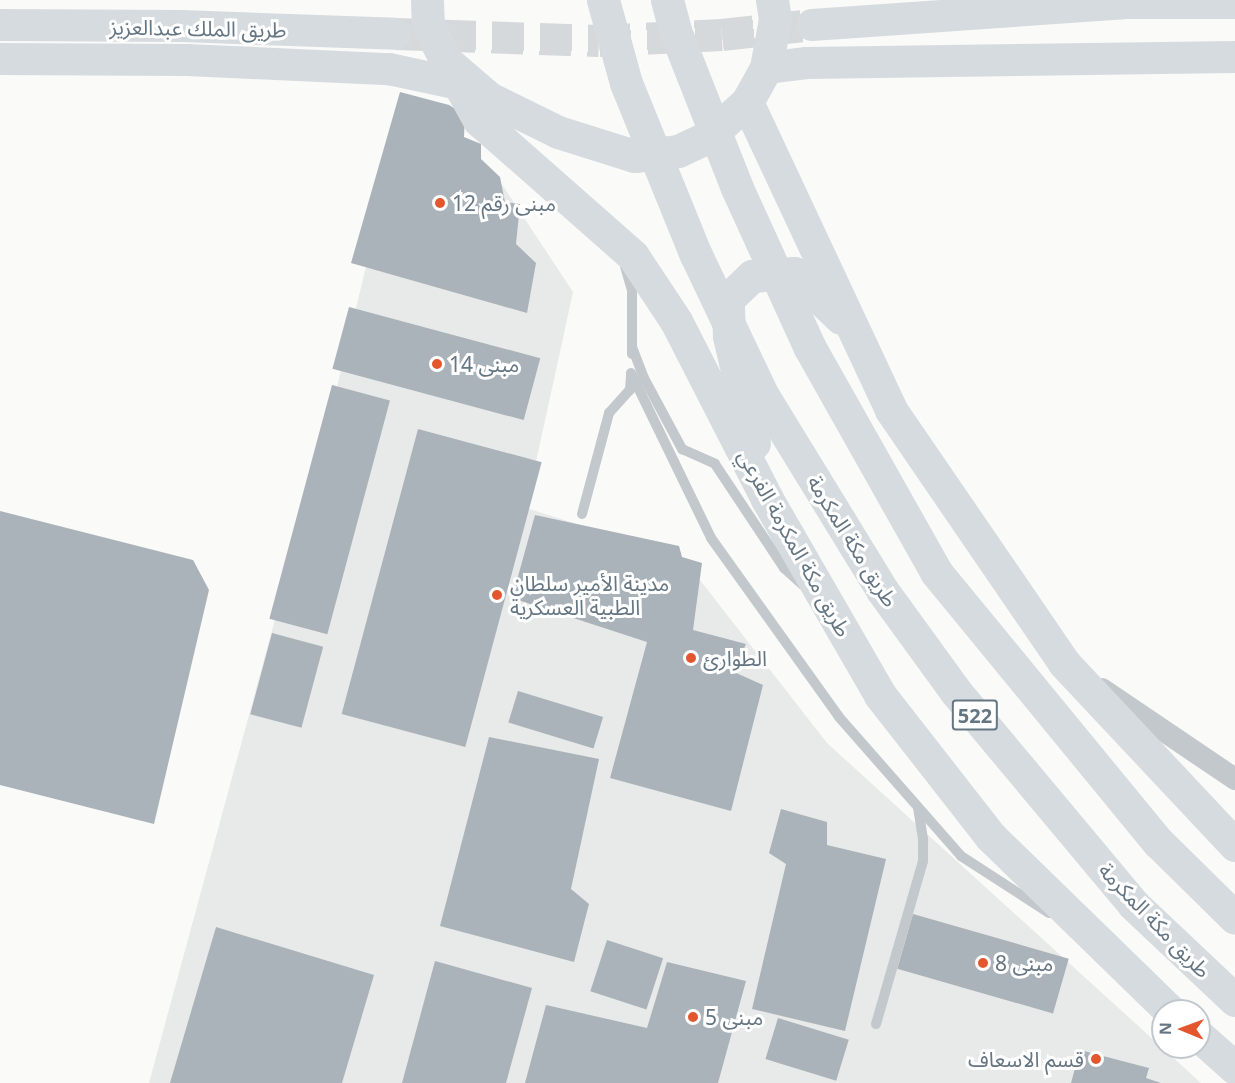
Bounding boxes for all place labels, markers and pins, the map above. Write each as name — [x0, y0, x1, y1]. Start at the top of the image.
place label: مبنى رقم 12 — [452, 190, 556, 216]
marker: مبنى رقم 12 — [433, 196, 447, 210]
place label: مبنى 14 — [449, 351, 519, 377]
marker: مبنى 14 — [430, 357, 444, 371]
place label: مدينة الأمير سلطان الطبية العسكرية — [510, 570, 669, 620]
marker: مدينة الأمير سلطان الطبية العسكرية — [488, 586, 506, 604]
place label: الطوارئ — [703, 645, 767, 671]
marker: الطوارئ — [684, 651, 698, 665]
place label: مبنى 8 — [995, 950, 1053, 976]
marker: مبنى 8 — [976, 956, 990, 970]
place label: مبنى 5 — [705, 1004, 763, 1030]
marker: مبنى 5 — [686, 1010, 700, 1024]
place label: قسم الاسعاف — [968, 1046, 1084, 1072]
marker: قسم الاسعاف — [1089, 1052, 1103, 1066]

